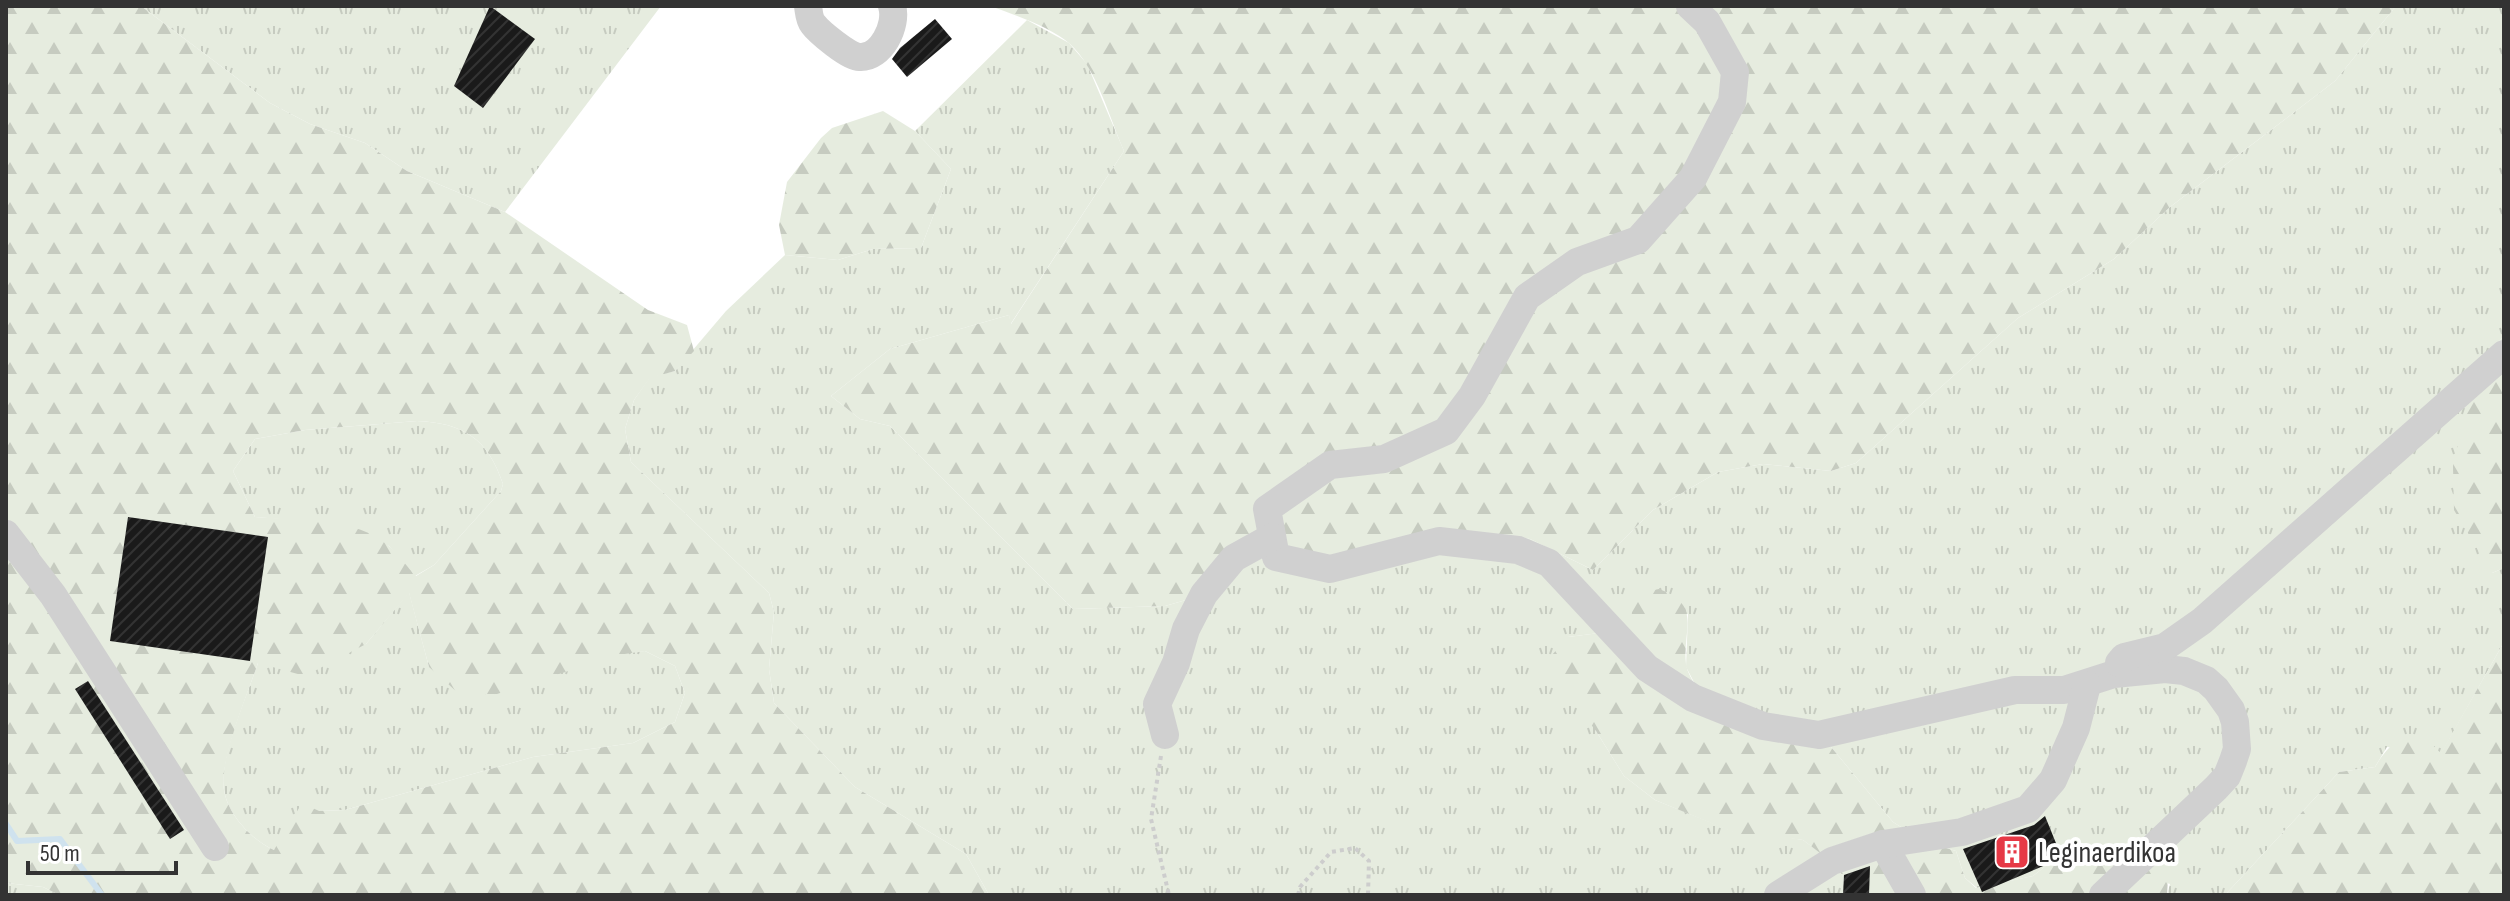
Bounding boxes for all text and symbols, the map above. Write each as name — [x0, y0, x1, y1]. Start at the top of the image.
scale bar — [28, 825, 176, 875]
building icon: Leginaerdikoa — [1993, 833, 2031, 871]
place label: Leginaerdikoa — [2038, 835, 2176, 871]
text: 50 m — [40, 839, 80, 868]

